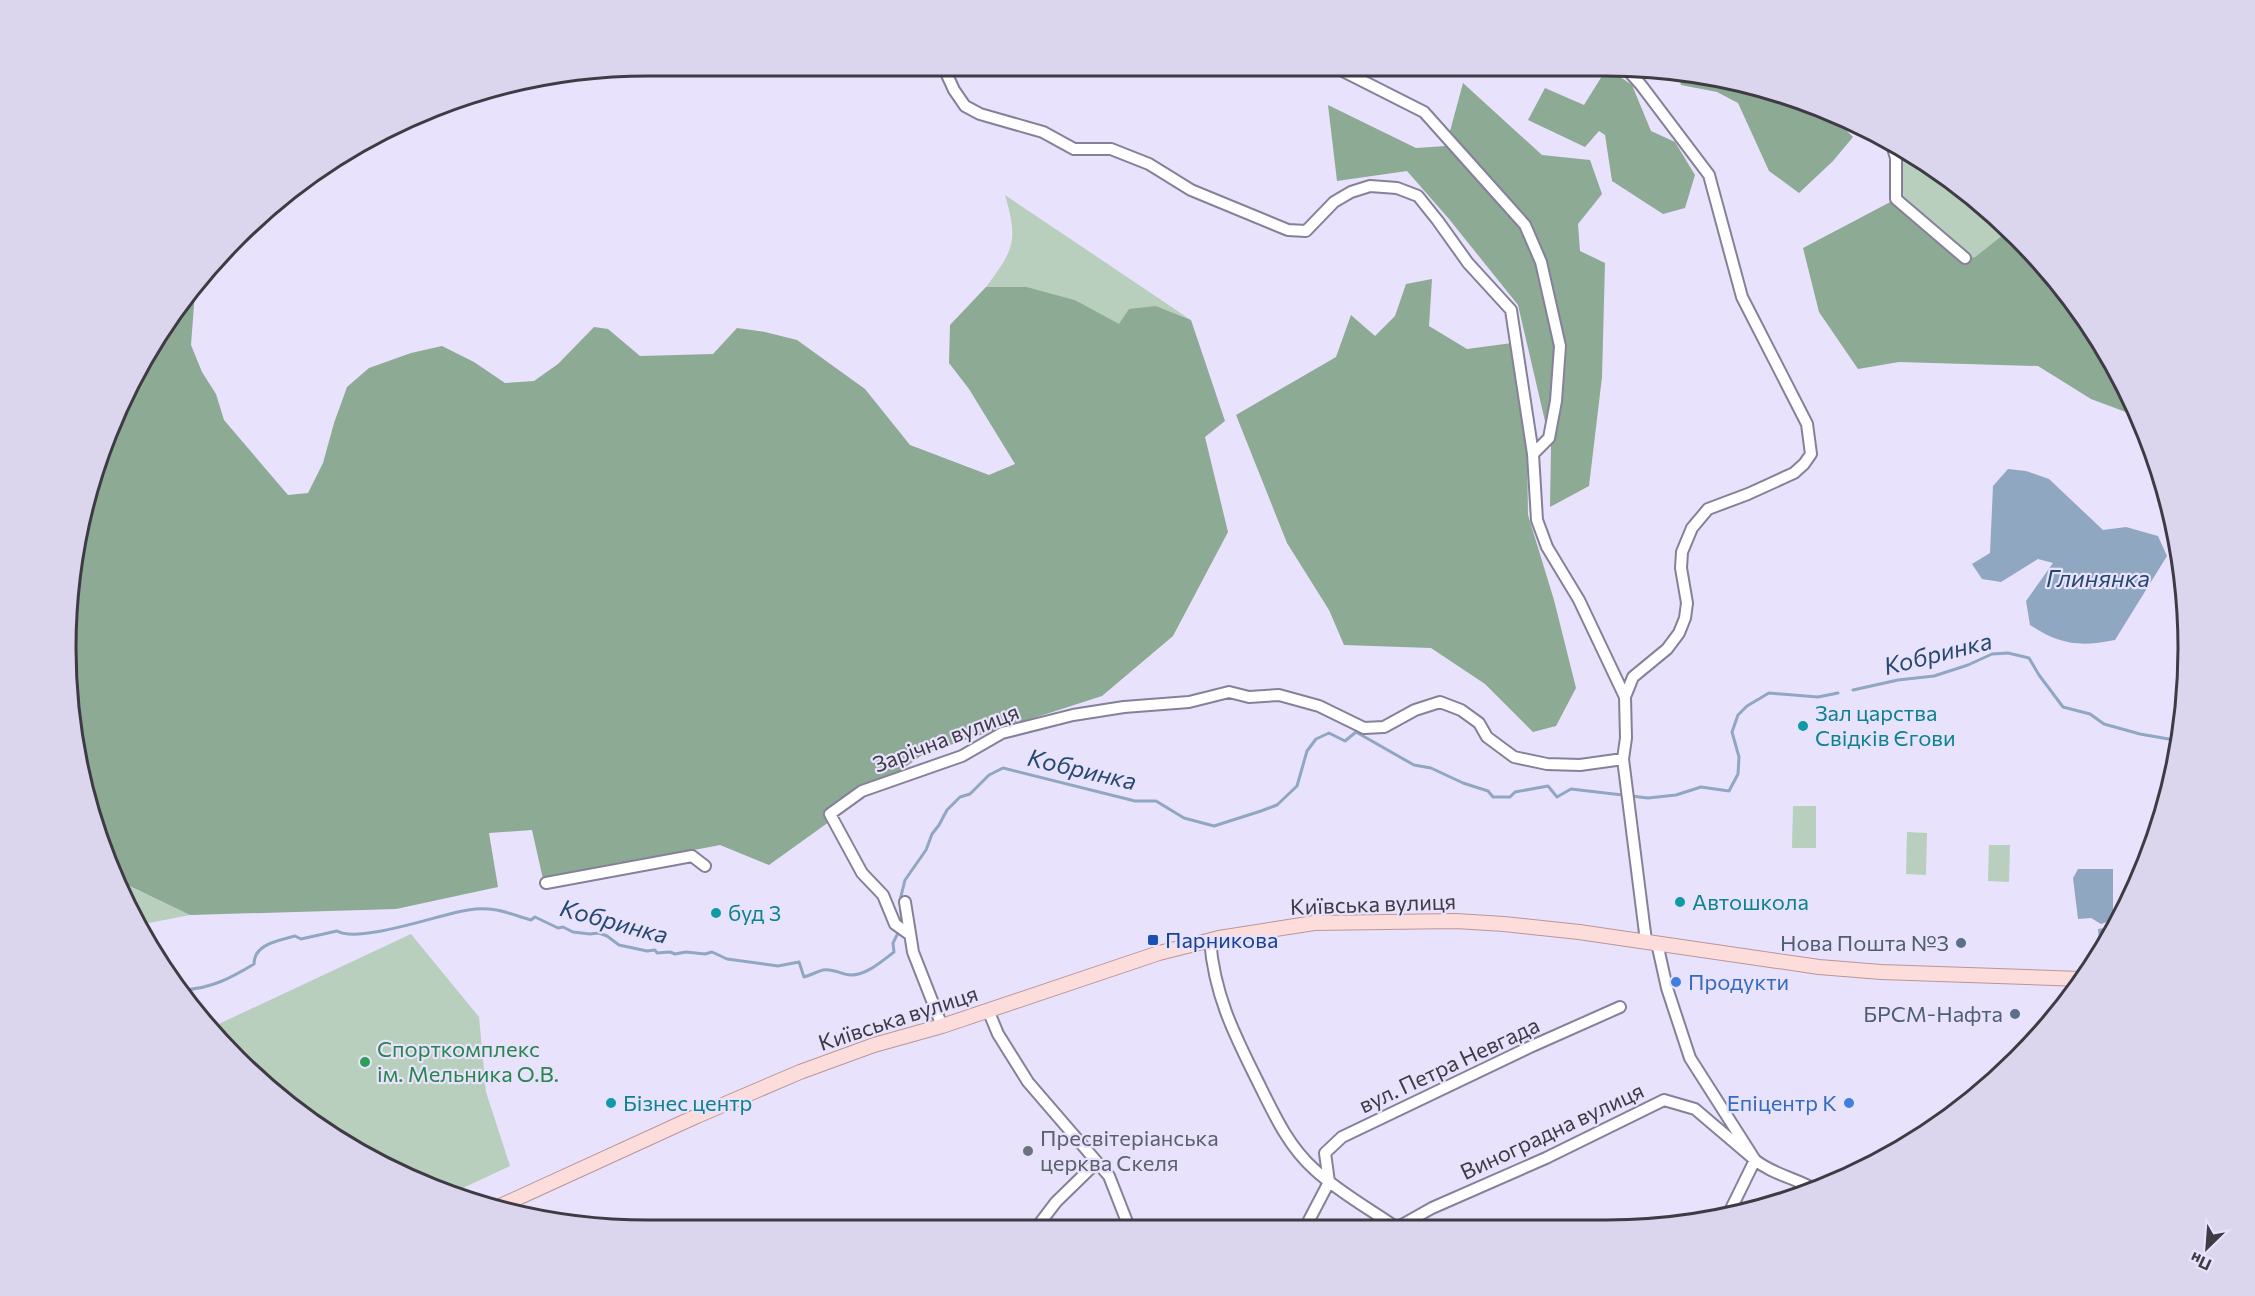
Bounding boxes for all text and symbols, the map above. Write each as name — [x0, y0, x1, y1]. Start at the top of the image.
water label: Глинянка — [2046, 563, 2150, 592]
water label: Кобринка — [1880, 625, 1995, 680]
street label: Зарічна вулиця — [869, 697, 1023, 778]
place label: Зал царства Свідків Єгови — [1815, 699, 1956, 751]
marker: Зал царства Свідків Єгови — [1796, 719, 1810, 733]
water label: Кобринка — [1025, 742, 1139, 795]
street label: Київська вулиця — [1289, 887, 1457, 920]
place label: Автошкола — [1692, 888, 1809, 915]
water label: Кобринка — [557, 892, 672, 949]
marker: Автошкола — [1673, 895, 1687, 909]
place label: буд 3 — [728, 899, 781, 926]
marker: буд 3 — [709, 906, 723, 920]
place label: Парникова — [1165, 926, 1278, 953]
place label: Нова Пошта №3 — [1780, 929, 1949, 956]
marker: Парникова — [1146, 933, 1160, 947]
marker: Нова Пошта №3 — [1954, 936, 1968, 950]
place label: Продукти — [1688, 968, 1789, 995]
marker: Продукти — [1669, 975, 1683, 989]
street label: Київська вулиця — [815, 979, 981, 1056]
place label: БРСМ-Нафта — [1863, 1000, 2003, 1027]
marker: БРСМ-Нафта — [2008, 1007, 2022, 1021]
street label: вул. Петра Невгада — [1354, 1011, 1543, 1118]
place label: Спорткомплекс ім. Мельника О.В. — [377, 1035, 559, 1087]
marker: Спорткомплекс ім. Мельника О.В. — [358, 1055, 372, 1069]
street label: Виноградна вулиця — [1456, 1076, 1648, 1185]
place label: Бізнес центр — [623, 1089, 752, 1116]
place label: Епіцентр К — [1727, 1089, 1837, 1116]
marker: Бізнес центр — [604, 1096, 618, 1110]
marker: Епіцентр К — [1842, 1096, 1856, 1110]
place label: Пресвітеріанська церква Скеля — [1040, 1124, 1219, 1176]
marker: Пресвітеріанська церква Скеля — [1021, 1144, 1035, 1158]
north arrow — [2177, 1218, 2237, 1278]
text: Пн — [2187, 1249, 2214, 1275]

